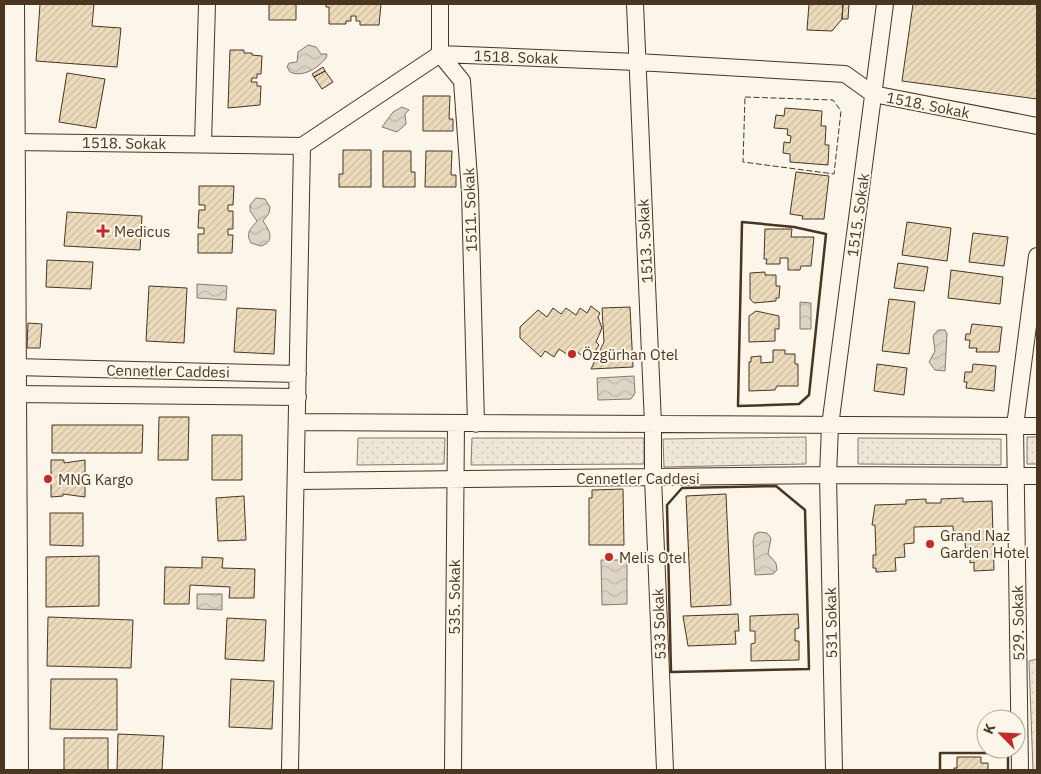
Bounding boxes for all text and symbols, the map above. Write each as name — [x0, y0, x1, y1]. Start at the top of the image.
street label: 1518. Sokak — [473, 46, 559, 68]
street label: 1518. Sokak — [885, 88, 971, 122]
street label: 1518. Sokak — [82, 133, 166, 153]
street label: 1511. Sokak — [459, 167, 481, 253]
street label: 1515. Sokak — [843, 172, 873, 258]
street label: 1513. Sokak — [633, 198, 657, 284]
place label: Medicus — [114, 222, 170, 241]
marker: Medicus — [96, 224, 110, 238]
place label: Özgürhan Otel — [582, 345, 678, 364]
marker: Özgürhan Otel — [566, 348, 578, 360]
street label: Cennetler Caddesi — [106, 360, 230, 382]
street label: Cennetler Caddesi — [576, 469, 700, 488]
place label: MNG Kargo — [58, 470, 133, 489]
marker: MNG Kargo — [42, 473, 54, 485]
place label: Grand Naz Garden Hotel — [940, 526, 1029, 562]
marker: Grand Naz Garden Hotel — [924, 538, 936, 550]
place label: Melis Otel — [619, 548, 686, 567]
marker: Melis Otel — [603, 551, 615, 563]
street label: 535. Sokak — [445, 559, 464, 635]
street label: 529. Sokak — [1008, 585, 1028, 661]
street label: 531 Sokak — [821, 587, 841, 659]
street label: 533 Sokak — [648, 588, 670, 660]
north arrow — [976, 709, 1026, 759]
text: K — [979, 720, 999, 737]

